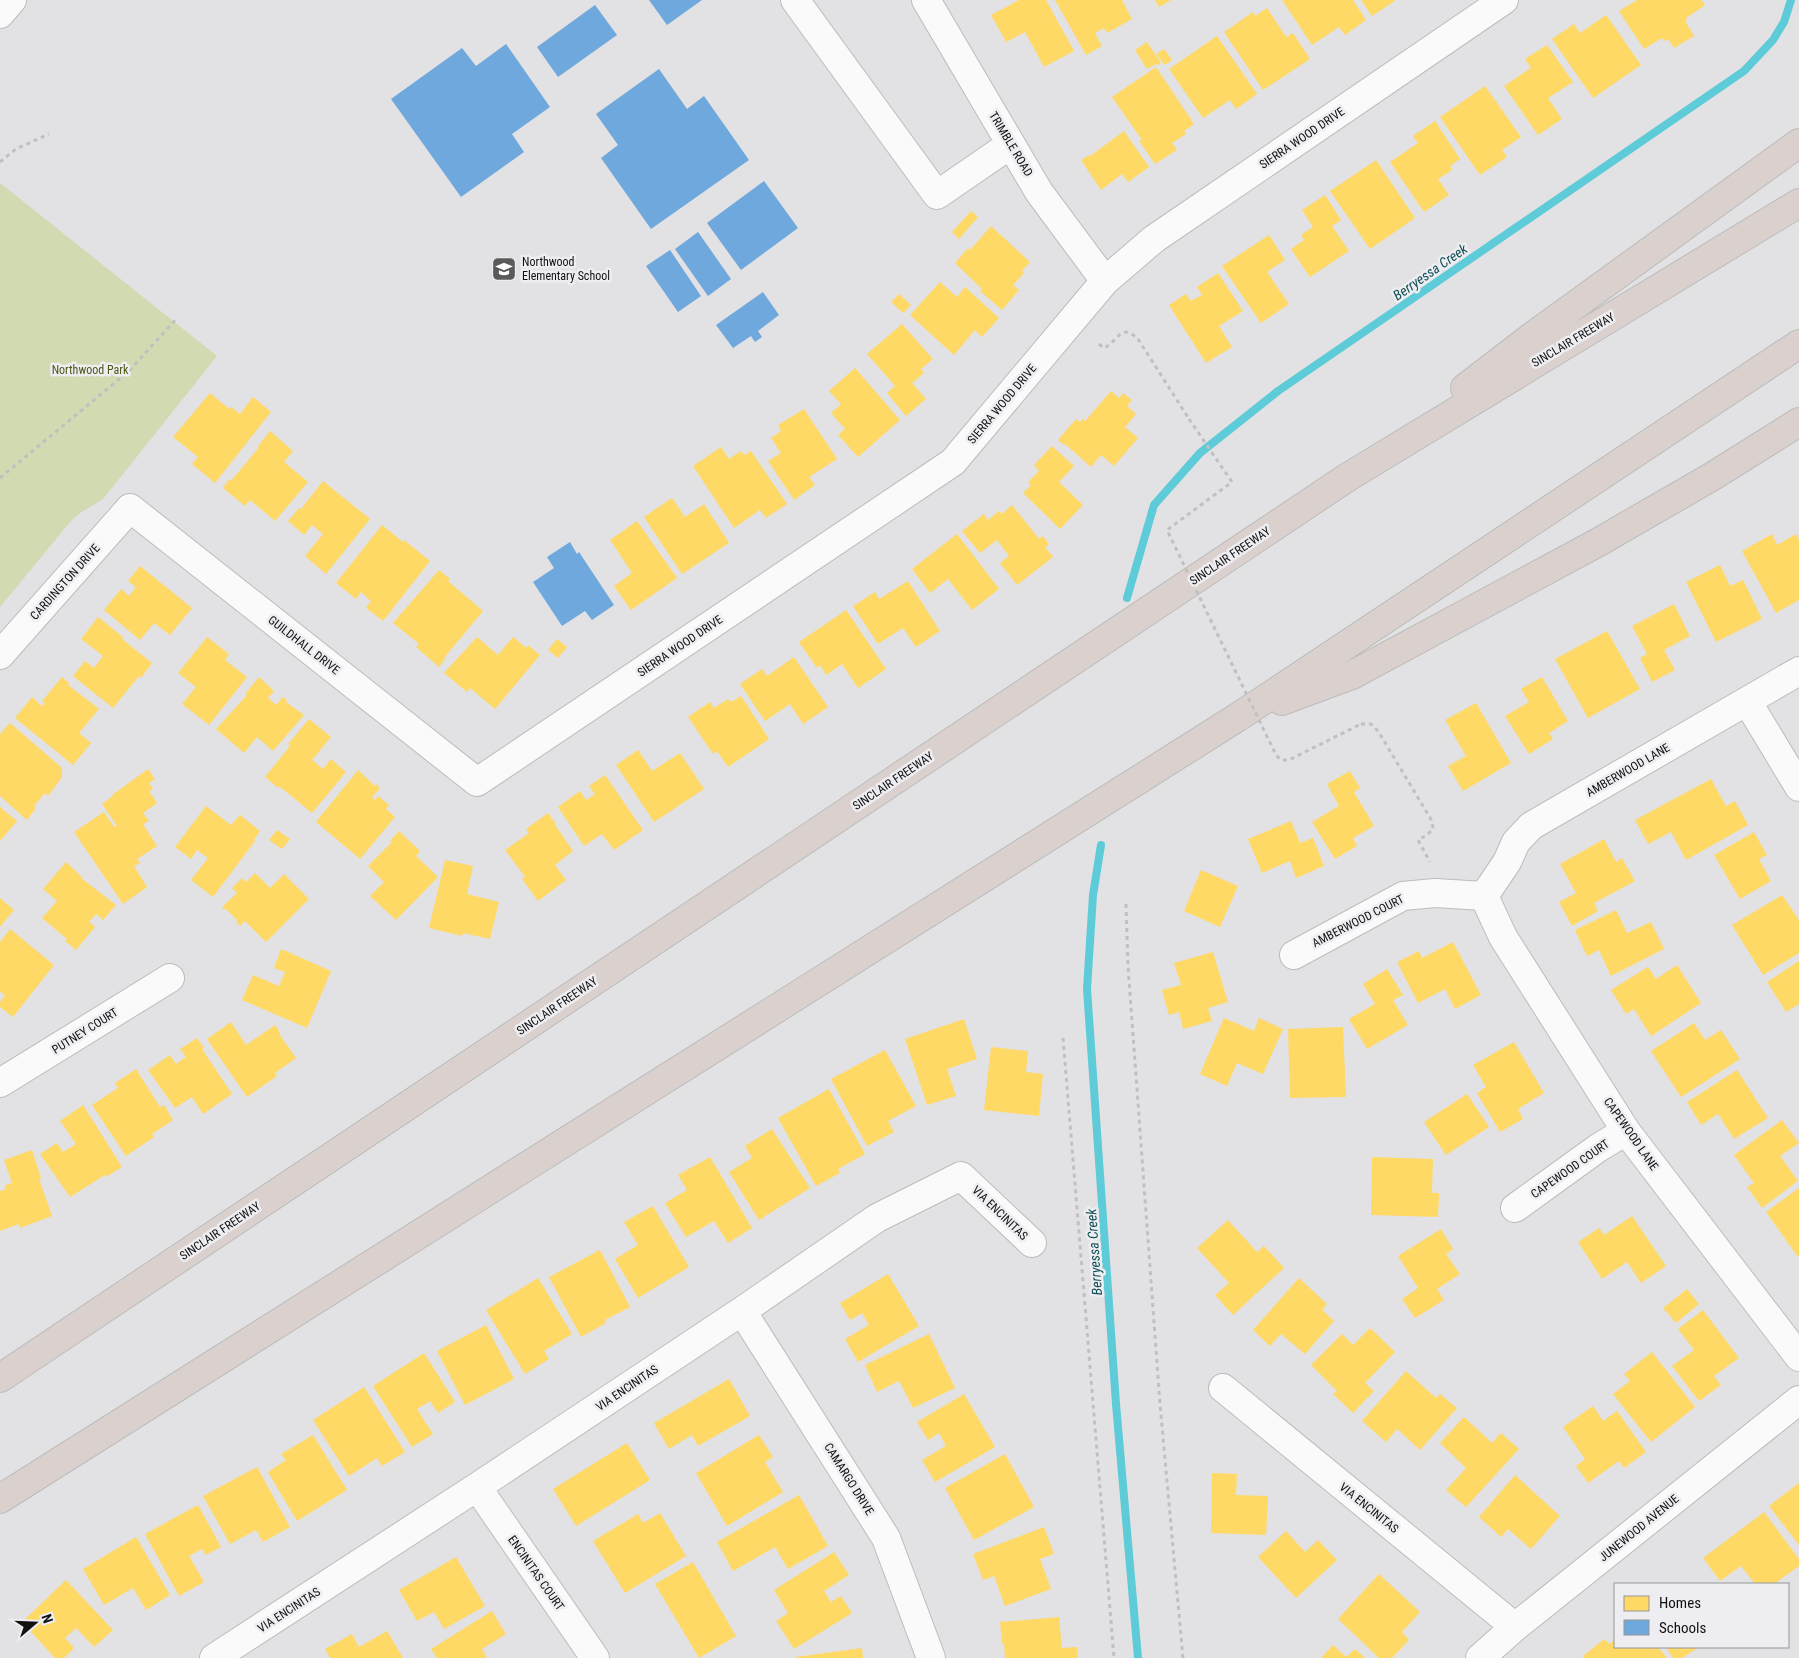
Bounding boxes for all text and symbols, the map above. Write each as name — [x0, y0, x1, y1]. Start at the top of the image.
street label: SIERRA WOOD DRIVE — [1257, 104, 1347, 172]
street label: TRIMBLE ROAD — [986, 109, 1036, 179]
water label: Berryessa Creek — [1390, 240, 1471, 303]
place label: Northwood Elementary School — [522, 255, 610, 283]
school or university icon: Northwood Elementary School — [491, 256, 517, 282]
street label: SINCLAIR FREEWAY — [1529, 309, 1617, 370]
street label: SIERRA WOOD DRIVE — [965, 361, 1039, 447]
park label: Northwood Park — [52, 363, 129, 377]
street label: SINCLAIR FREEWAY — [1187, 524, 1273, 588]
street label: CARDINGTON DRIVE — [27, 541, 103, 623]
street label: SIERRA WOOD DRIVE — [635, 612, 725, 680]
street label: GUILDHALL DRIVE — [265, 613, 343, 677]
street label: AMBERWOOD LANE — [1584, 740, 1672, 800]
street label: SINCLAIR FREEWAY — [850, 749, 936, 813]
street label: AMBERWOOD COURT — [1310, 892, 1406, 950]
street label: SINCLAIR FREEWAY — [514, 974, 600, 1038]
street label: PUTNEY COURT — [49, 1005, 121, 1057]
street label: CAPEWOOD LANE — [1601, 1095, 1661, 1173]
street label: CAPEWOOD COURT — [1528, 1137, 1612, 1201]
street label: VIA ENCINITAS — [969, 1183, 1031, 1243]
street label: SINCLAIR FREEWAY — [177, 1199, 263, 1263]
water label: Berryessa Creek — [1083, 1207, 1105, 1296]
street label: VIA ENCINITAS — [593, 1362, 661, 1414]
street label: CAMARGO DRIVE — [821, 1440, 877, 1518]
street label: VIA ENCINITAS — [1337, 1480, 1401, 1536]
street label: JUNEWOOD AVENUE — [1596, 1492, 1682, 1564]
street label: ENCINITAS COURT — [505, 1533, 567, 1613]
legend — [1614, 1583, 1789, 1648]
street label: VIA ENCINITAS — [255, 1585, 323, 1635]
text: Homes — [1659, 1594, 1701, 1612]
north arrow — [10, 1598, 60, 1648]
text: N — [38, 1612, 56, 1625]
text: Schools — [1659, 1619, 1706, 1637]

